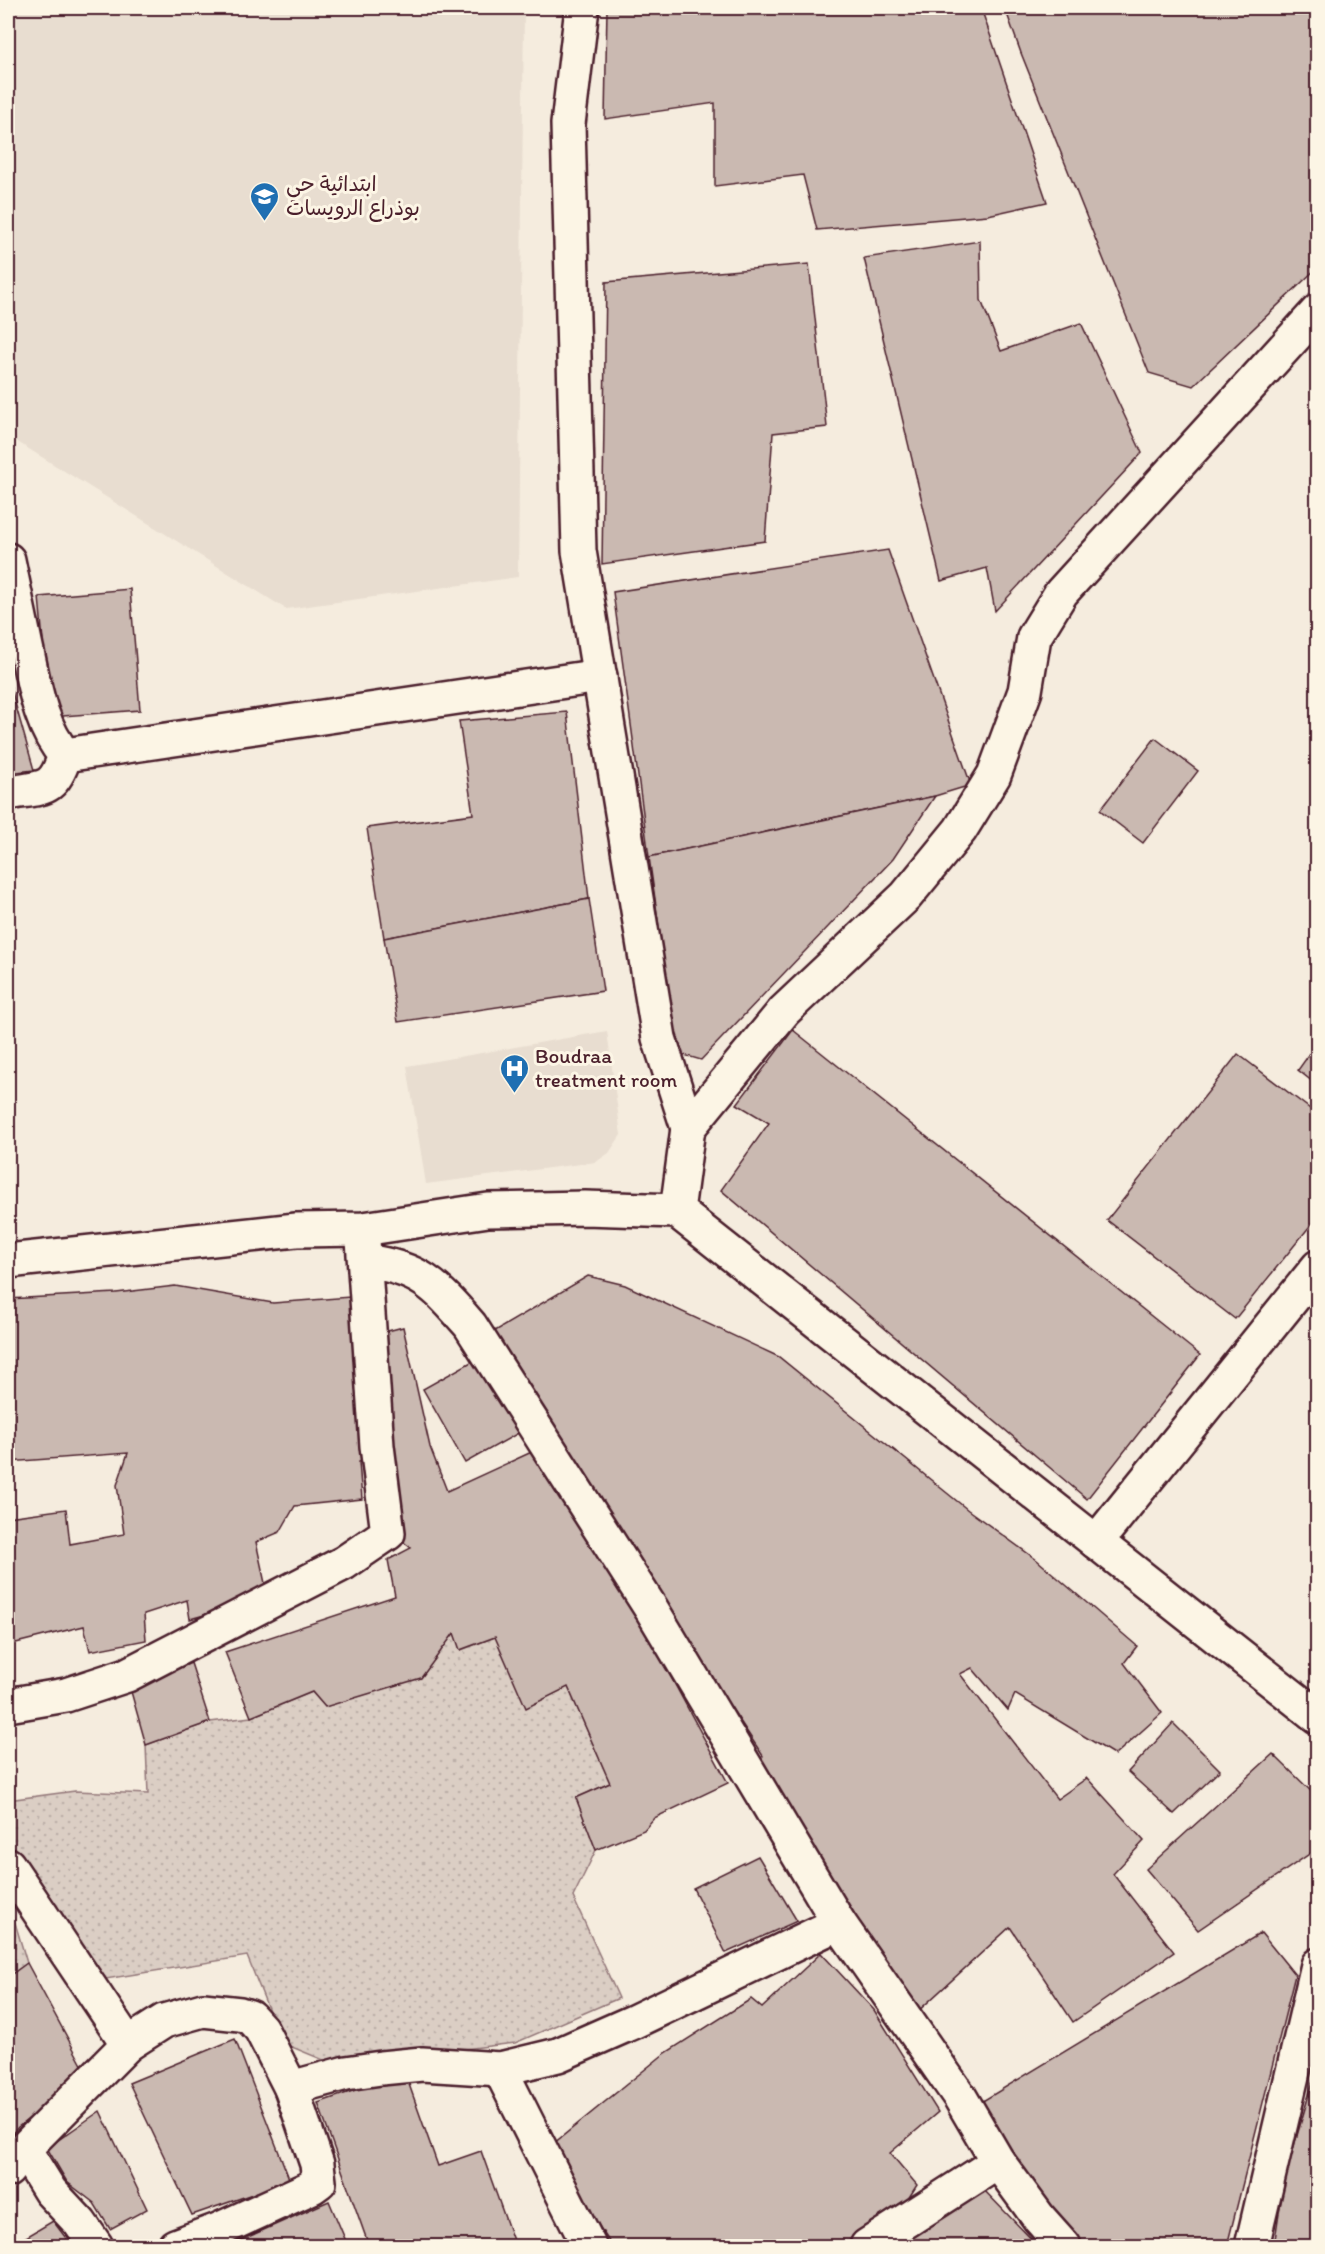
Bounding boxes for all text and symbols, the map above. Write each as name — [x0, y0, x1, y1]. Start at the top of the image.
place label: ابتدائية حي بوذراع الرويسات — [286, 171, 420, 222]
school or university icon: ابتدائية حي بوذراع الرويسات — [249, 180, 281, 222]
place label: Boudraa treatment room — [535, 1043, 677, 1092]
hospital icon: Boudraa treatment room — [498, 1052, 530, 1094]

